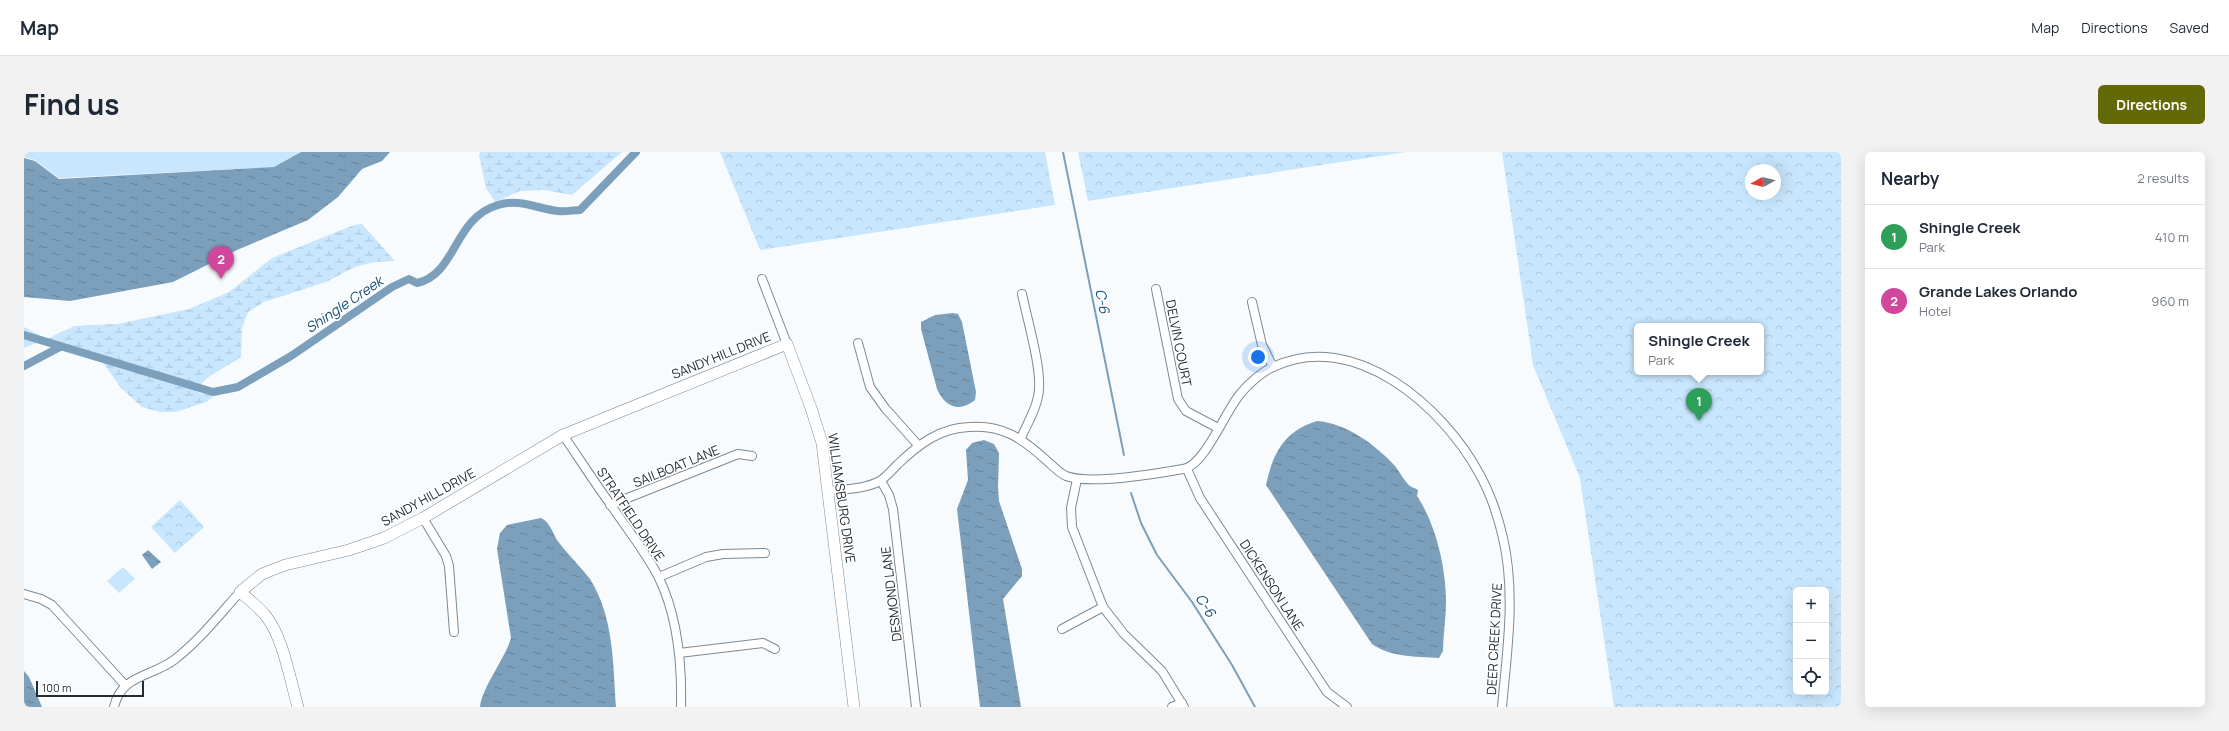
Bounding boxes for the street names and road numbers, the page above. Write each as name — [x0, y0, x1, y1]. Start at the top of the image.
street label: DELVIN COURT — [1162, 298, 1196, 388]
street label: SANDY HILL DRIVE — [669, 327, 773, 383]
street label: WILLIAMSBURG DRIVE — [824, 432, 860, 564]
street label: SAILBOAT LANE — [630, 440, 722, 492]
street label: SANDY HILL DRIVE — [378, 464, 478, 530]
street label: STRATFIELD DRIVE — [593, 464, 669, 564]
street label: DICKENSON LANE — [1236, 536, 1308, 634]
street label: DESMOND LANE — [876, 545, 906, 643]
street label: DEER CREEK DRIVE — [1482, 583, 1506, 695]

